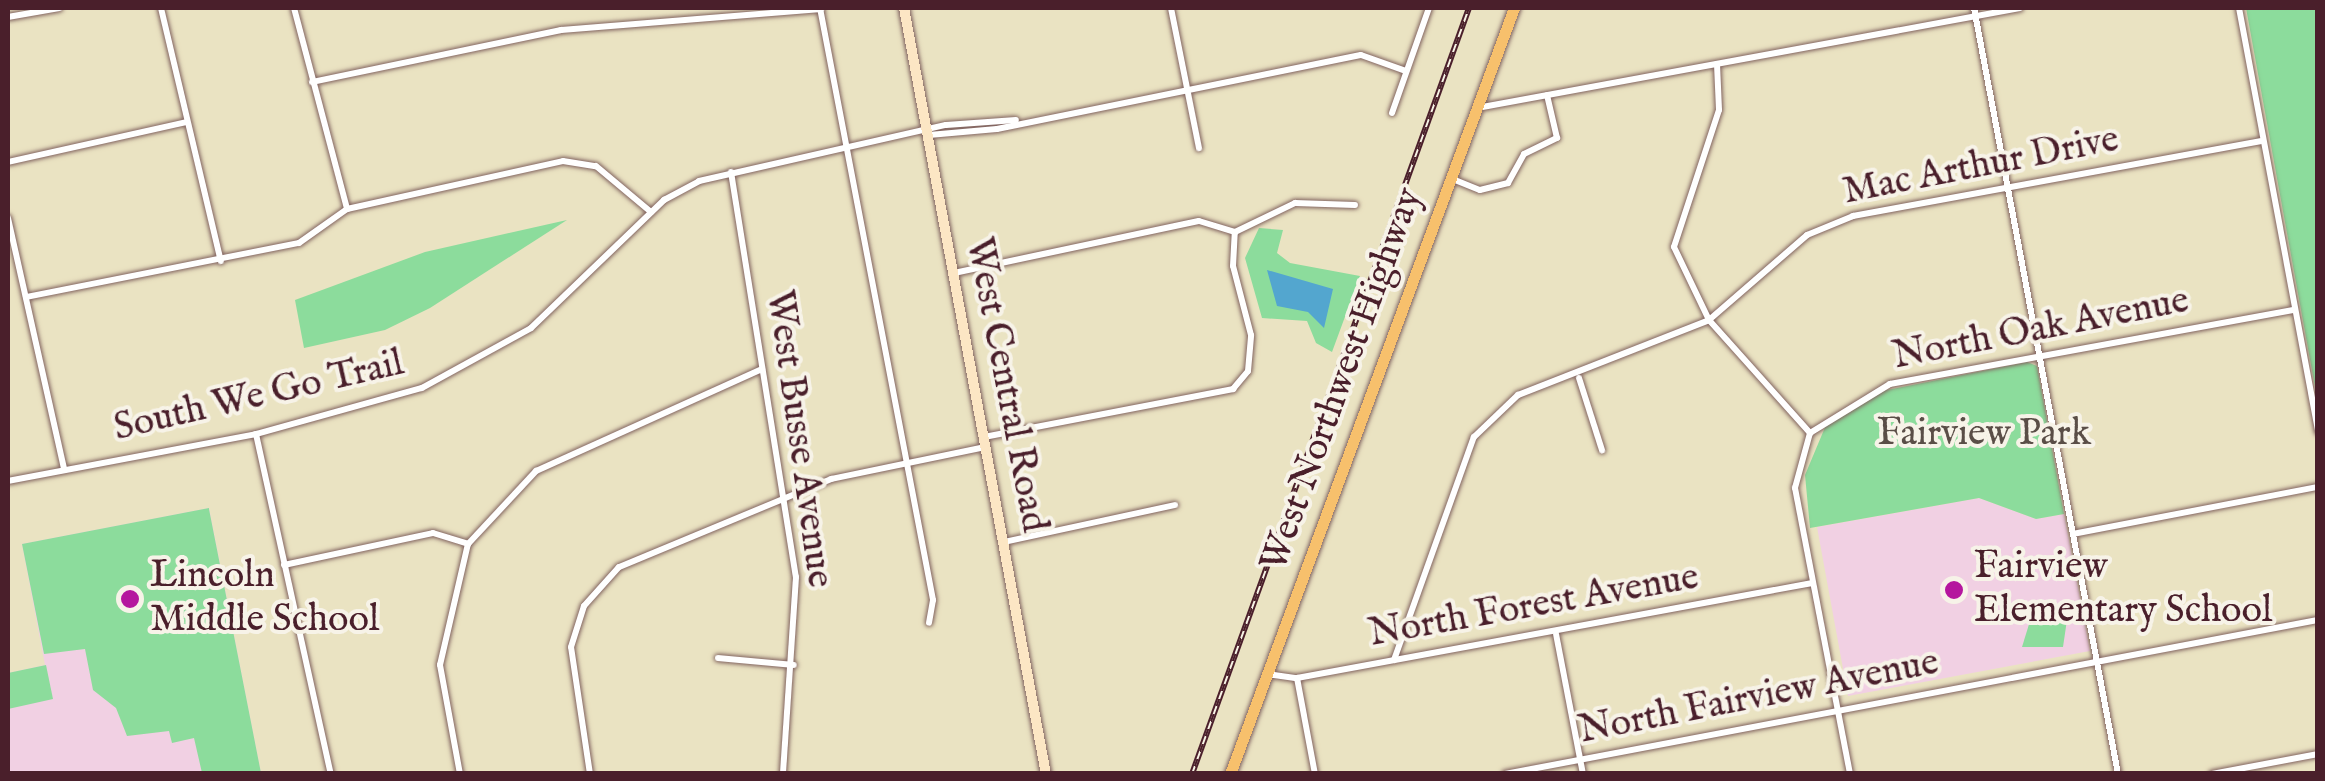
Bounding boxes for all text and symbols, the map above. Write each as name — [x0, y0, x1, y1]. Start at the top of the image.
street label: Mac Arthur Drive — [1839, 118, 2123, 216]
street label: West Northwest Highway — [1252, 182, 1434, 578]
street label: West Central Road — [954, 234, 1056, 536]
street label: North Oak Avenue — [1889, 279, 2193, 381]
street label: West Busse Avenue — [755, 287, 841, 591]
street label: South We Go Trail — [110, 342, 408, 452]
park label: Fairview Park — [1877, 412, 2091, 458]
place label: Fairview Elementary School — [1974, 545, 2272, 634]
place label: Lincoln Middle School — [150, 554, 379, 644]
street label: North Forest Avenue — [1366, 556, 1702, 658]
marker: Fairview Elementary School — [1943, 579, 1965, 601]
marker: Lincoln Middle School — [119, 588, 141, 610]
street label: North Fairview Avenue — [1575, 641, 1943, 755]

